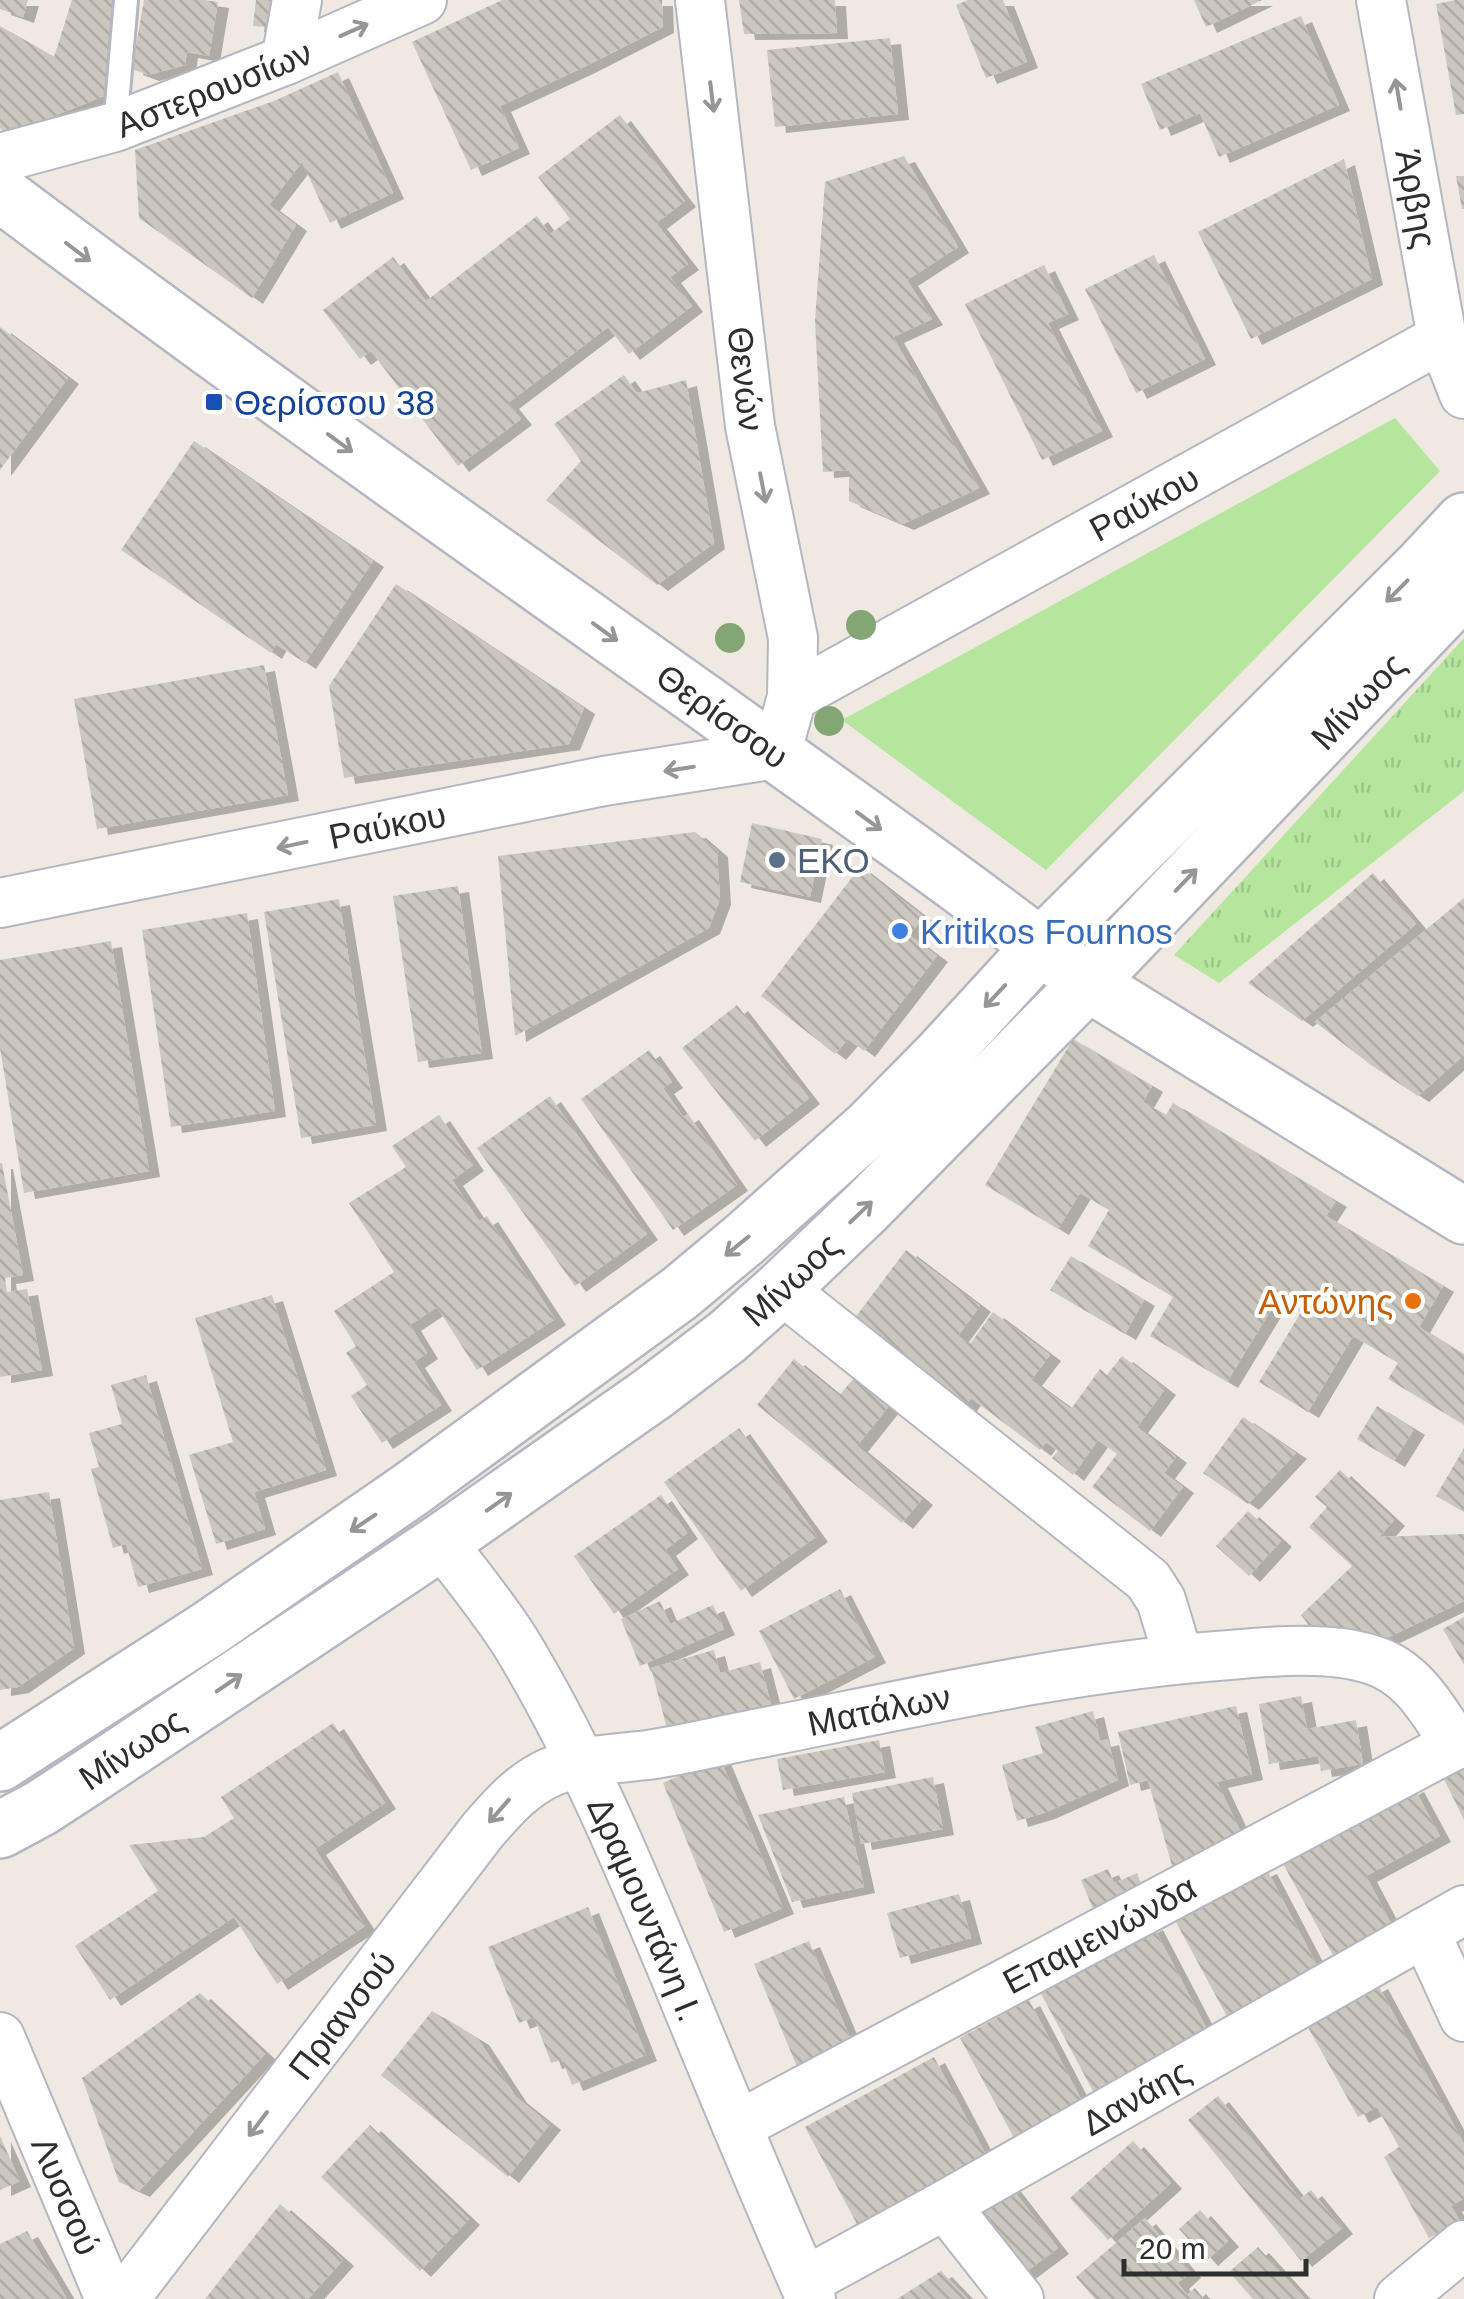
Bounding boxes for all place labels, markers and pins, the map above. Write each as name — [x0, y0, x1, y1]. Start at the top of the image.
place label: Θερίσσου 38 — [234, 383, 435, 422]
marker: Θερίσσου 38 — [203, 391, 225, 413]
place label: ΕΚΟ — [797, 841, 870, 880]
marker: ΕΚΟ — [766, 849, 788, 871]
place label: Kritikos Fournos — [920, 912, 1173, 951]
marker: Kritikos Fournos — [889, 920, 911, 942]
place label: Αντώνης — [1258, 1282, 1393, 1321]
marker: Αντώνης — [1402, 1290, 1424, 1312]

